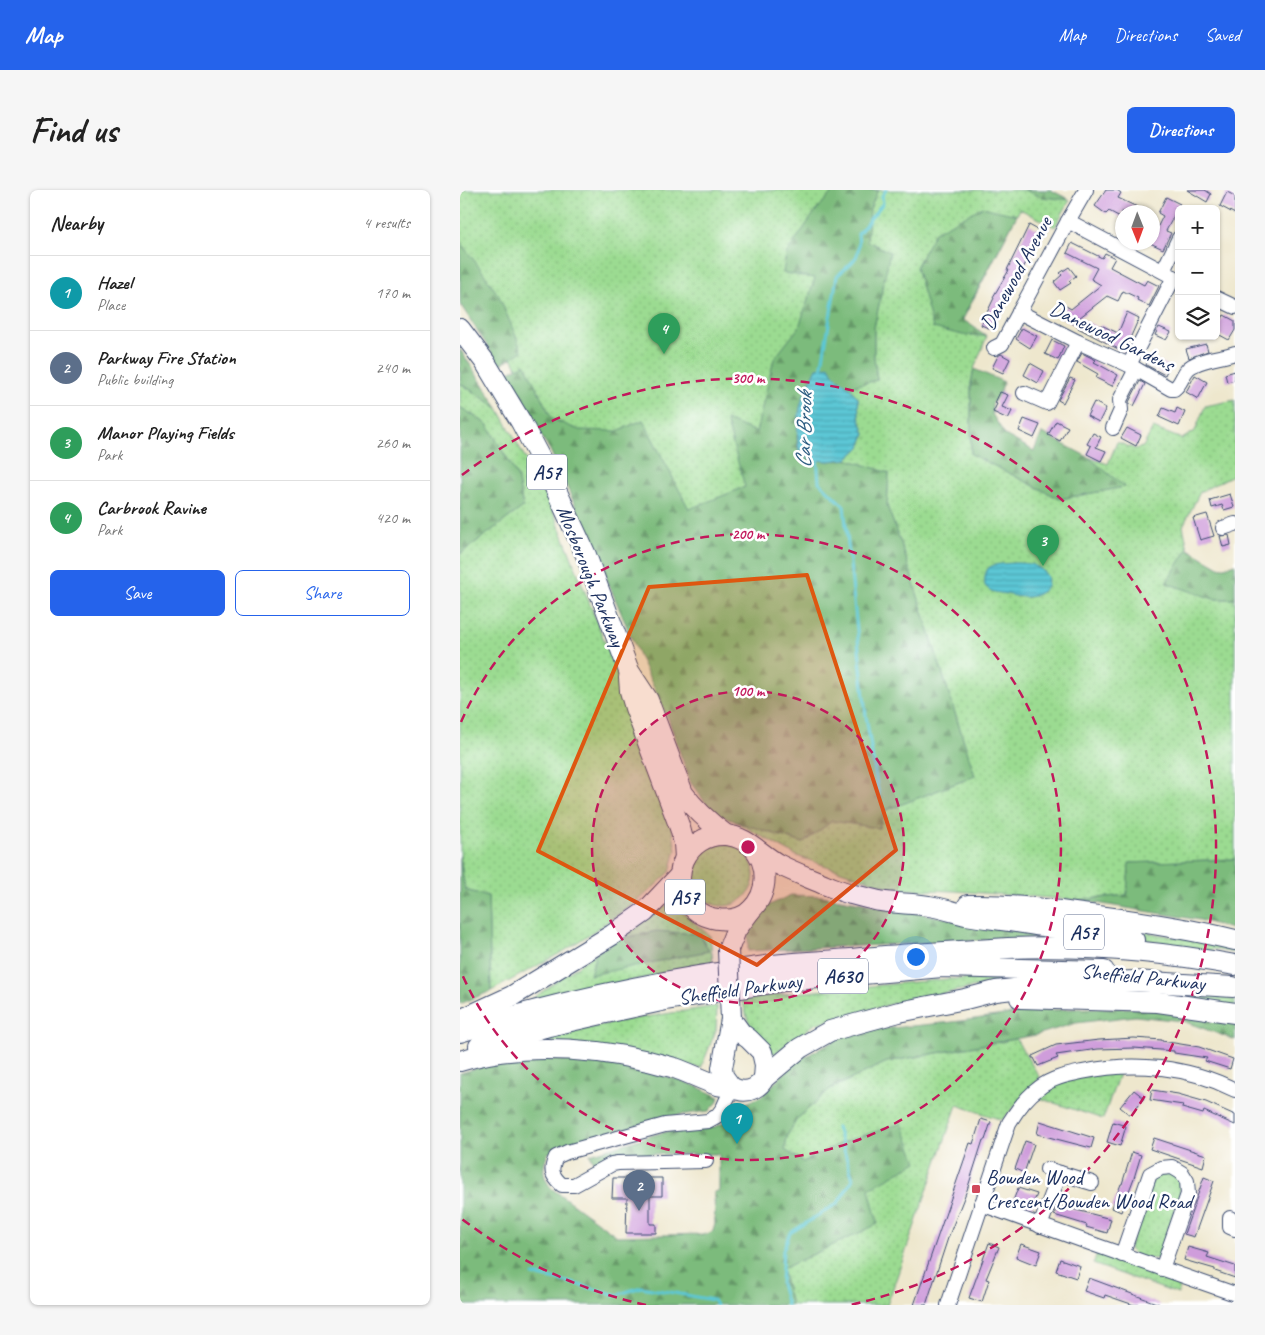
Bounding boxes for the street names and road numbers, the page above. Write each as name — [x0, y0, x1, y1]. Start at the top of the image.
street label: Danewood Avenue — [974, 210, 1059, 334]
street label: Danewood Gardens — [1046, 295, 1180, 378]
road number: A57 — [527, 454, 567, 490]
street label: Mosborough Parkway — [551, 502, 632, 652]
road number: A57 — [665, 880, 705, 914]
road number: A57 — [1064, 914, 1104, 950]
road number: A630 — [818, 958, 868, 994]
street label: Sheffield Parkway — [1080, 958, 1208, 997]
street label: Sheffield Parkway — [677, 967, 805, 1011]

